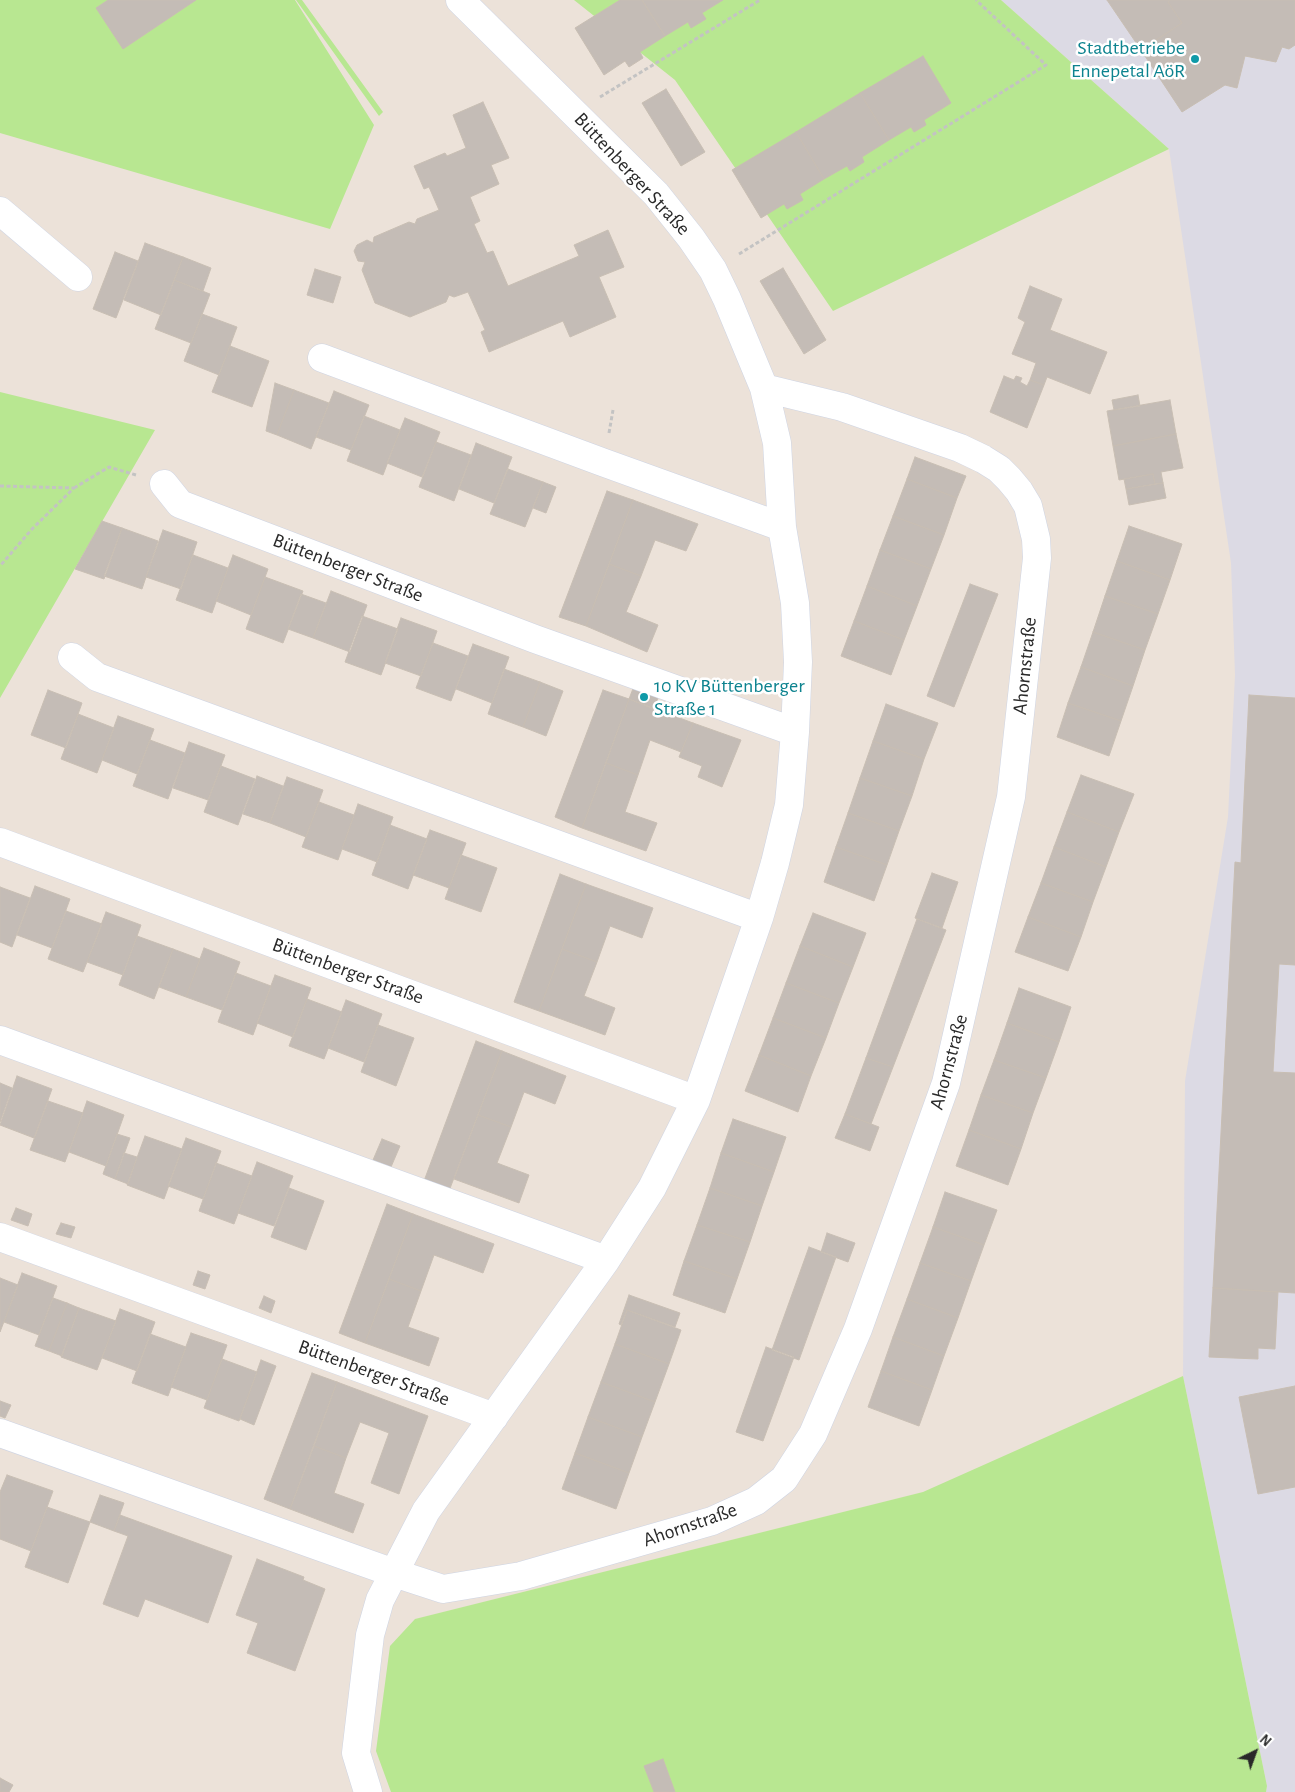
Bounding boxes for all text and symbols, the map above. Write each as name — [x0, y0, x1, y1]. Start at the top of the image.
place label: Stadtbetriebe Ennepetal AöR — [1071, 36, 1185, 83]
marker: Stadtbetriebe Ennepetal AöR — [1189, 53, 1201, 65]
street label: Büttenberger Straße — [569, 108, 695, 240]
street label: Büttenberger Straße — [269, 528, 427, 608]
street label: Ahornstraße — [1008, 616, 1042, 716]
place label: 10 KV Büttenberger Straße 1 — [654, 674, 805, 721]
marker: 10 KV Büttenberger Straße 1 — [638, 691, 650, 703]
street label: Büttenberger Straße — [269, 932, 427, 1010]
street label: Ahornstraße — [925, 1012, 973, 1112]
street label: Büttenberger Straße — [295, 1334, 453, 1412]
street label: Ahornstraße — [640, 1498, 740, 1552]
north arrow — [1230, 1727, 1280, 1777]
text: N — [1257, 1732, 1273, 1749]

